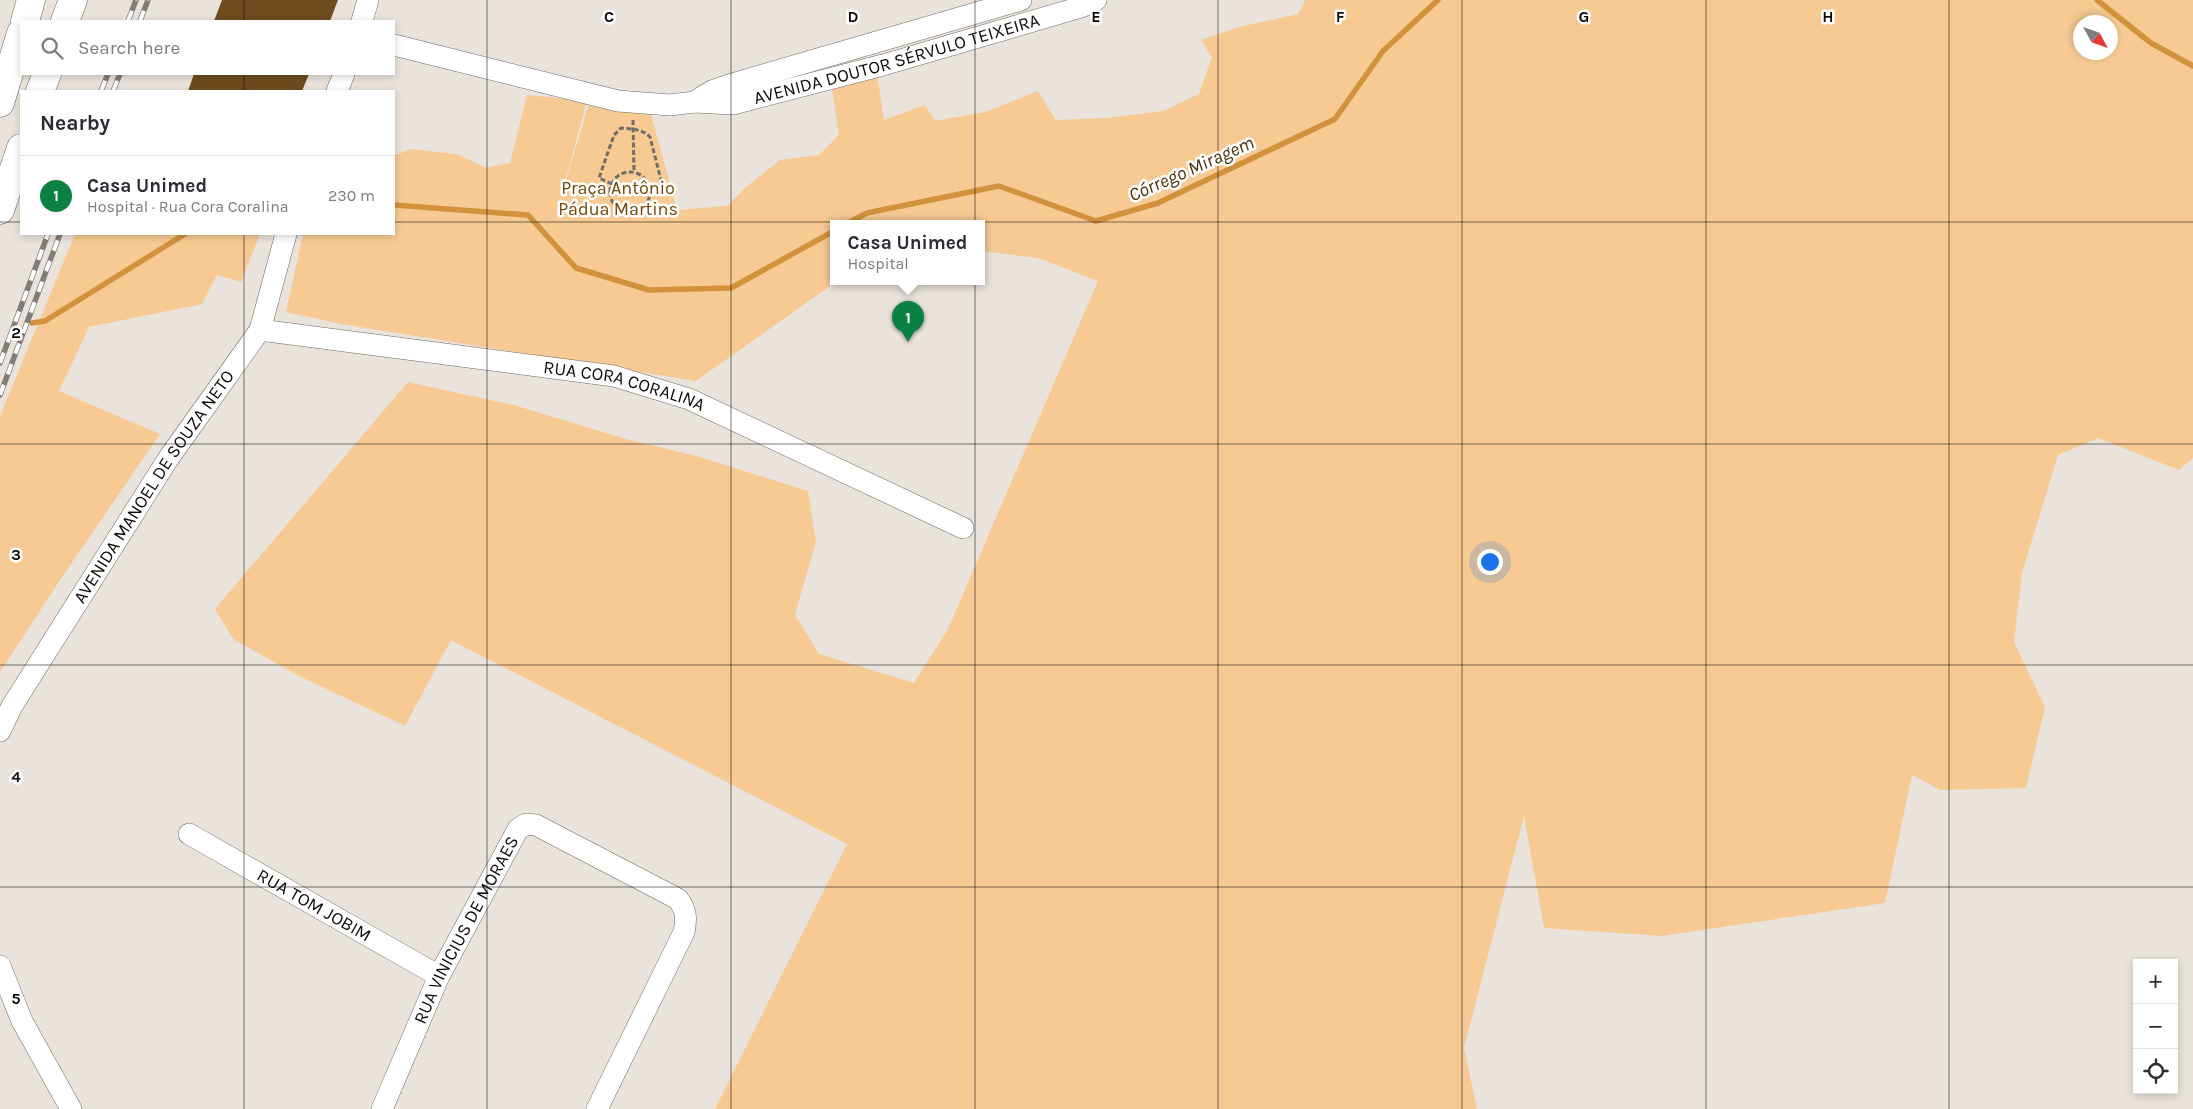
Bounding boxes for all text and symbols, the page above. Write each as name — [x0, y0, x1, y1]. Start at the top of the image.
text: C — [604, 7, 614, 26]
text: E — [1091, 7, 1101, 26]
text: F — [1336, 7, 1345, 26]
text: G — [1579, 7, 1589, 26]
text: H — [1822, 7, 1834, 26]
street label: AVENIDA DOUTOR SÉRVULO TEIXEIRA — [750, 10, 1042, 108]
north arrow — [2073, 15, 2118, 60]
search box — [20, 20, 395, 75]
icon: search — [38, 34, 66, 62]
text: Search here — [78, 37, 180, 59]
text: Nearby — [40, 111, 110, 135]
water label: Córrego Miragem — [1125, 131, 1257, 206]
text: Casa Unimed — [87, 175, 207, 197]
park label: Praça Antônio Pádua Martins — [558, 177, 678, 220]
text: 1 — [53, 186, 59, 205]
text: 230 m — [328, 186, 375, 205]
text: Hospital · Rua Cora Coralina — [87, 197, 289, 216]
popup — [830, 220, 985, 285]
text: Casa Unimed — [847, 232, 968, 254]
text: Hospital — [847, 254, 909, 273]
pin: 1 — [892, 301, 924, 342]
text: 2 — [11, 323, 21, 342]
street label: RUA CORA CORALINA — [542, 356, 709, 416]
street label: AVENIDA MANOEL DE SOUZA NETO — [69, 366, 239, 607]
text: 3 — [11, 545, 21, 564]
your location — [1477, 549, 1503, 575]
text: 4 — [11, 767, 21, 786]
street label: RUA VINICIUS DE MORAES — [409, 832, 523, 1027]
street label: RUA TOM JOBIM — [253, 864, 375, 946]
map controls — [2133, 959, 2178, 1094]
button: + — [2133, 959, 2178, 1004]
text: 5 — [11, 989, 21, 1008]
button: − — [2133, 1004, 2178, 1049]
button: locate — [2133, 1049, 2178, 1094]

